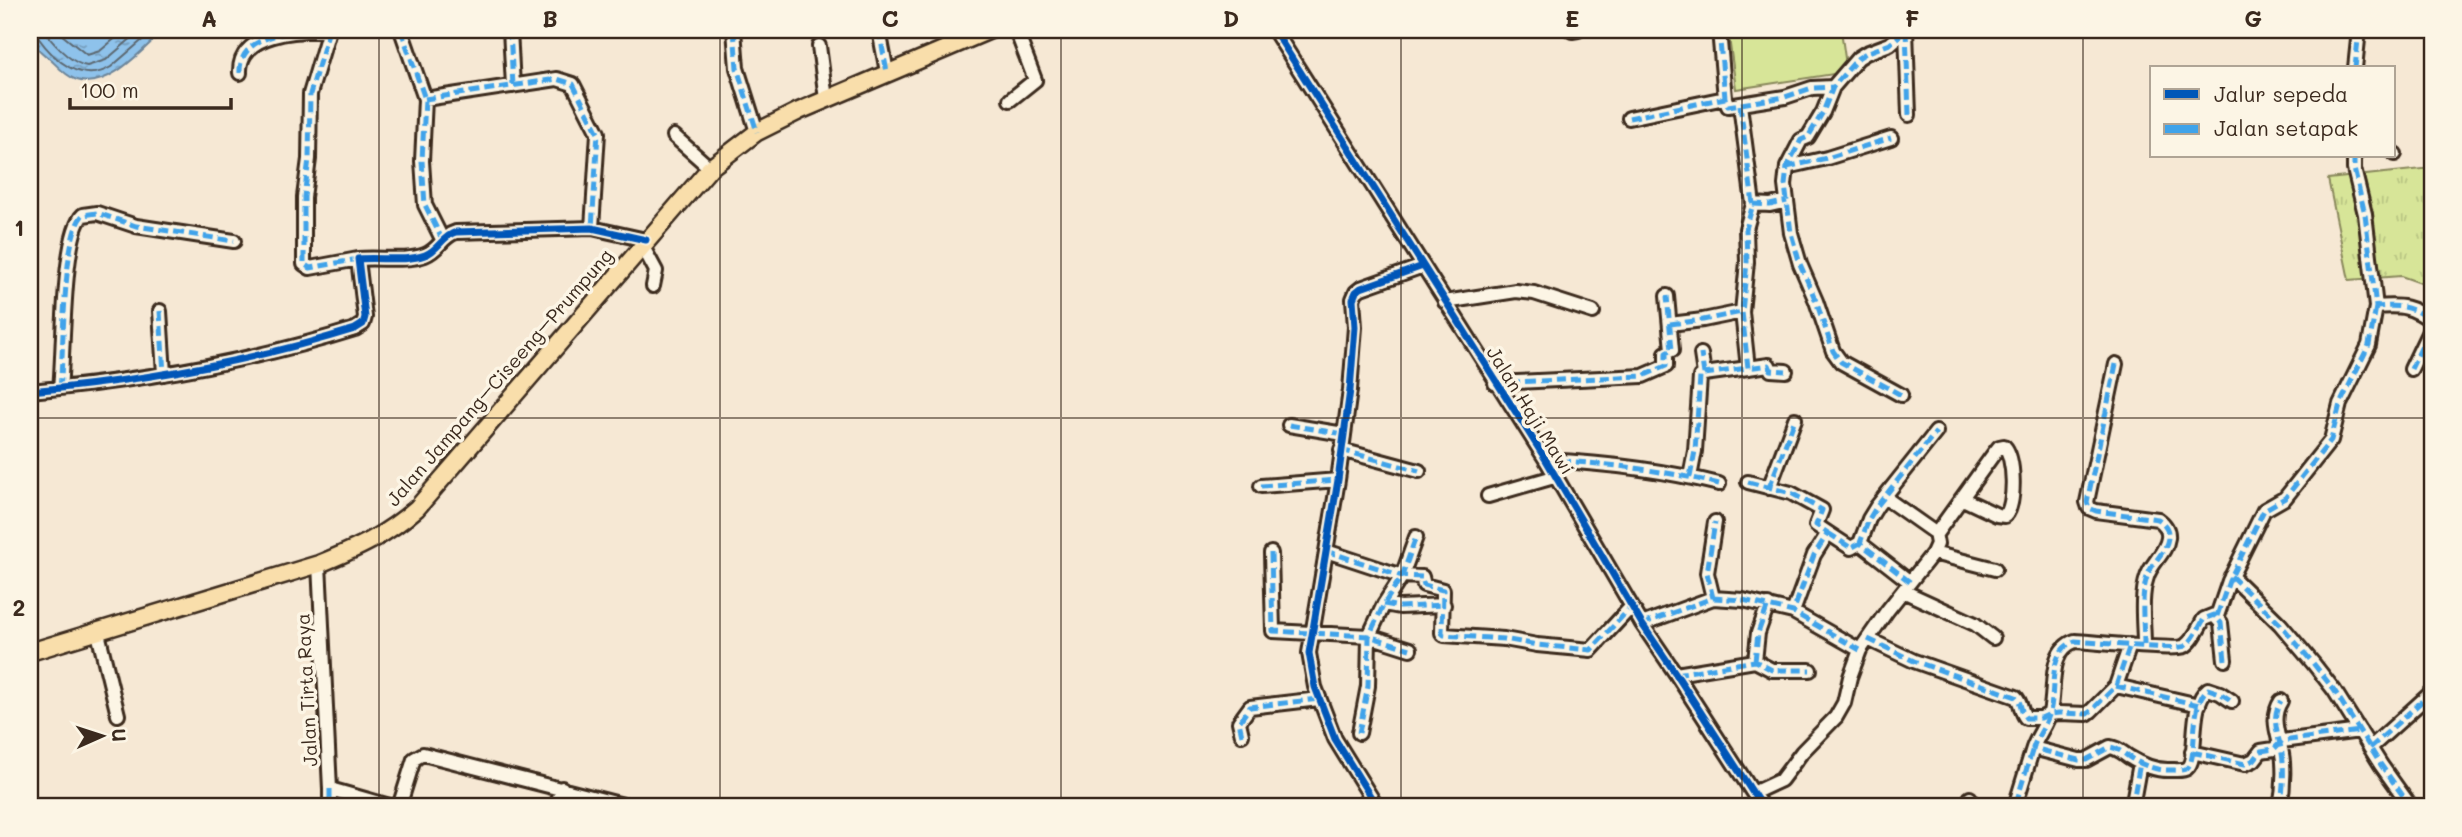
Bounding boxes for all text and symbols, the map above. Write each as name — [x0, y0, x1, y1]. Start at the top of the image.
text: A — [201, 3, 217, 33]
text: B — [542, 3, 558, 33]
text: C — [881, 3, 899, 33]
text: D — [1223, 3, 1239, 33]
text: E — [1565, 3, 1579, 33]
text: F — [1905, 3, 1919, 33]
text: G — [2244, 3, 2262, 33]
scale bar — [70, 66, 231, 110]
legend — [2150, 66, 2396, 158]
text: 100 m — [80, 76, 139, 103]
text: Jalur sepeda — [2214, 80, 2348, 107]
text: Jalan setapak — [2214, 114, 2358, 141]
text: 1 — [14, 212, 24, 242]
street label: Jalan Jampang–Ciseeng–Prumpung — [380, 243, 618, 511]
street label: Jalan Haji Mawi — [1482, 341, 1580, 479]
text: 2 — [13, 592, 25, 622]
street label: Jalan Tirta Raya — [290, 613, 322, 767]
north arrow — [66, 700, 136, 770]
text: U — [107, 728, 132, 742]

